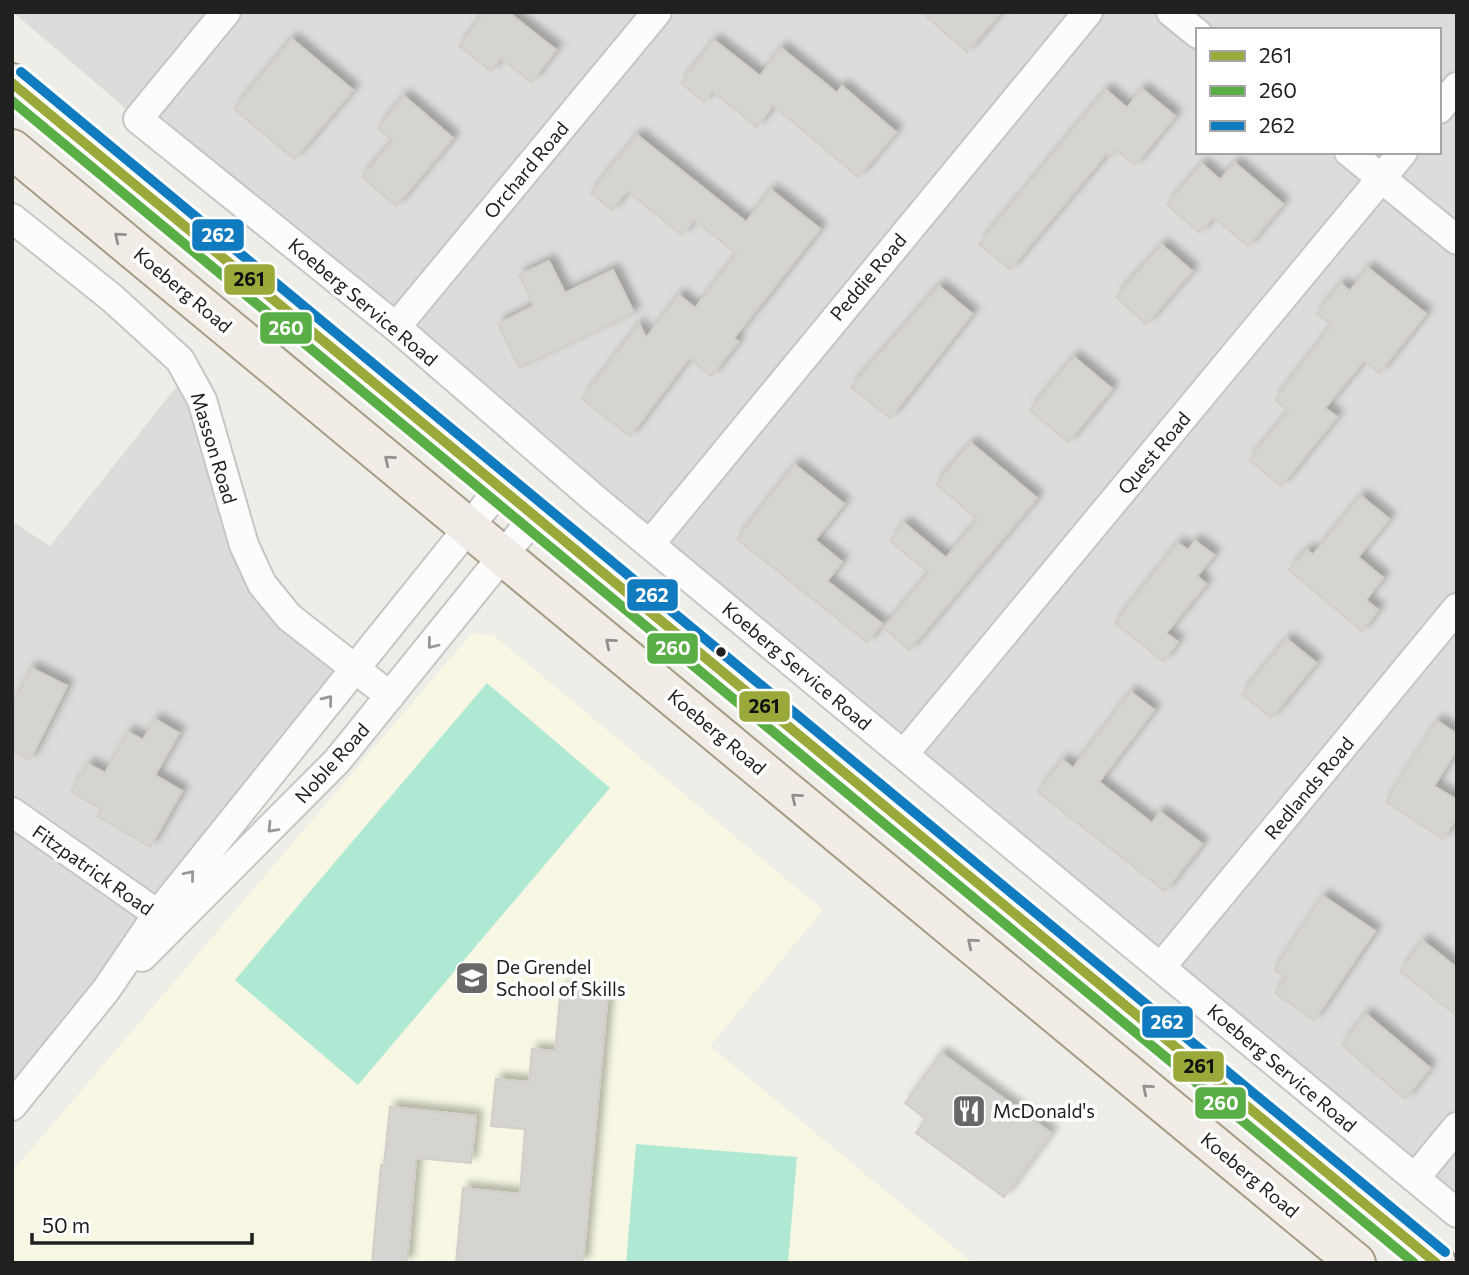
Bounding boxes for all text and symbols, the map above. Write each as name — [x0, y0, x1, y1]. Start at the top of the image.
legend — [1196, 28, 1441, 154]
text: 261 — [1259, 42, 1292, 67]
text: 260 — [1259, 77, 1297, 102]
text: 262 — [1259, 112, 1295, 137]
street label: Orchard Road — [478, 117, 573, 223]
line badge: 262 — [191, 218, 245, 252]
text: 262 — [201, 223, 235, 246]
street label: Peddie Road — [825, 229, 911, 325]
one-way arrow — [115, 233, 128, 245]
street label: Koeberg Service Road — [284, 233, 442, 371]
street label: Koeberg Road — [130, 242, 237, 337]
line badge: 261 — [223, 263, 276, 296]
text: 261 — [233, 267, 265, 290]
line badge: 260 — [259, 311, 313, 345]
text: 260 — [268, 316, 304, 339]
street label: Masson Road — [187, 389, 242, 506]
street label: Quest Road — [1112, 407, 1195, 499]
one-way arrow — [384, 456, 397, 468]
line badge: 262 — [626, 578, 679, 612]
text: 262 — [635, 583, 669, 606]
street label: Koeberg Service Road — [718, 597, 876, 735]
line badge: 260 — [646, 632, 699, 665]
text: 260 — [655, 636, 691, 659]
one-way arrow — [427, 637, 440, 649]
one-way arrow — [605, 639, 618, 651]
unlabelled marker — [714, 645, 728, 659]
street label: Koeberg Road — [664, 684, 771, 779]
line badge: 261 — [738, 690, 791, 723]
text: 261 — [748, 694, 780, 717]
one-way arrow — [320, 695, 332, 708]
street label: Noble Road — [290, 718, 374, 807]
street label: Redlands Road — [1259, 732, 1358, 843]
one-way arrow — [792, 794, 805, 806]
street label: Fitzpatrick Road — [28, 819, 158, 920]
one-way arrow — [267, 819, 280, 832]
one-way arrow — [182, 871, 194, 884]
one-way arrow — [967, 939, 979, 952]
place label: De Grendel School of Skills — [496, 955, 626, 1000]
school or university icon: De Grendel School of Skills — [453, 959, 491, 997]
street label: Koeberg Service Road — [1203, 999, 1361, 1137]
line badge: 262 — [1141, 1005, 1194, 1039]
text: 262 — [1150, 1010, 1184, 1033]
line badge: 261 — [1172, 1050, 1225, 1083]
text: 261 — [1183, 1054, 1215, 1077]
one-way arrow — [1142, 1085, 1155, 1097]
line badge: 260 — [1194, 1086, 1247, 1120]
text: 260 — [1203, 1091, 1239, 1114]
restaurant icon: McDonald's — [950, 1092, 988, 1130]
place label: McDonald's — [993, 1099, 1095, 1122]
street label: Koeberg Road — [1197, 1127, 1304, 1222]
scale bar — [32, 1202, 252, 1246]
text: 50 m — [42, 1212, 90, 1237]

